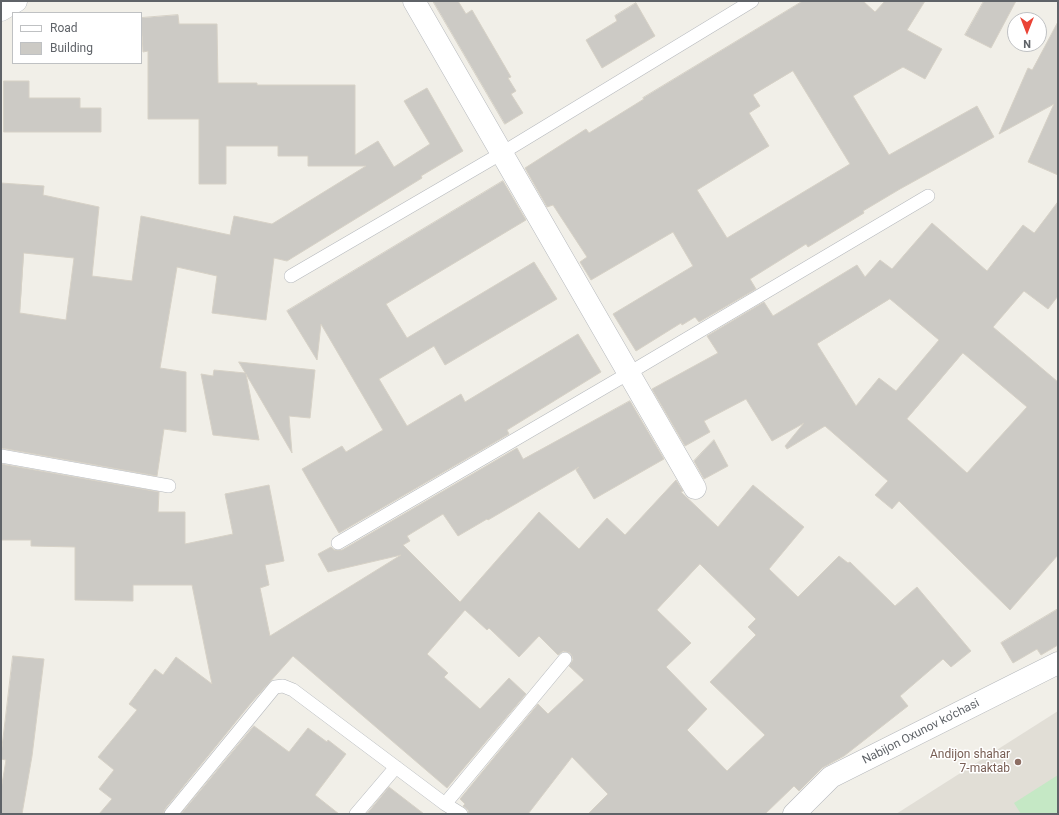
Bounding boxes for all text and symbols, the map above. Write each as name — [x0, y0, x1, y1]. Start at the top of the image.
legend — [12, 12, 142, 64]
north arrow — [1007, 12, 1047, 52]
text: Road — [50, 21, 78, 35]
text: N — [1023, 37, 1031, 50]
text: Building — [50, 41, 93, 55]
street label: Nabijon Oxunov ko'chasi — [860, 696, 982, 768]
place label: Andijon shahar 7-maktab — [930, 748, 1010, 776]
marker: Andijon shahar 7-maktab — [1013, 757, 1023, 767]

